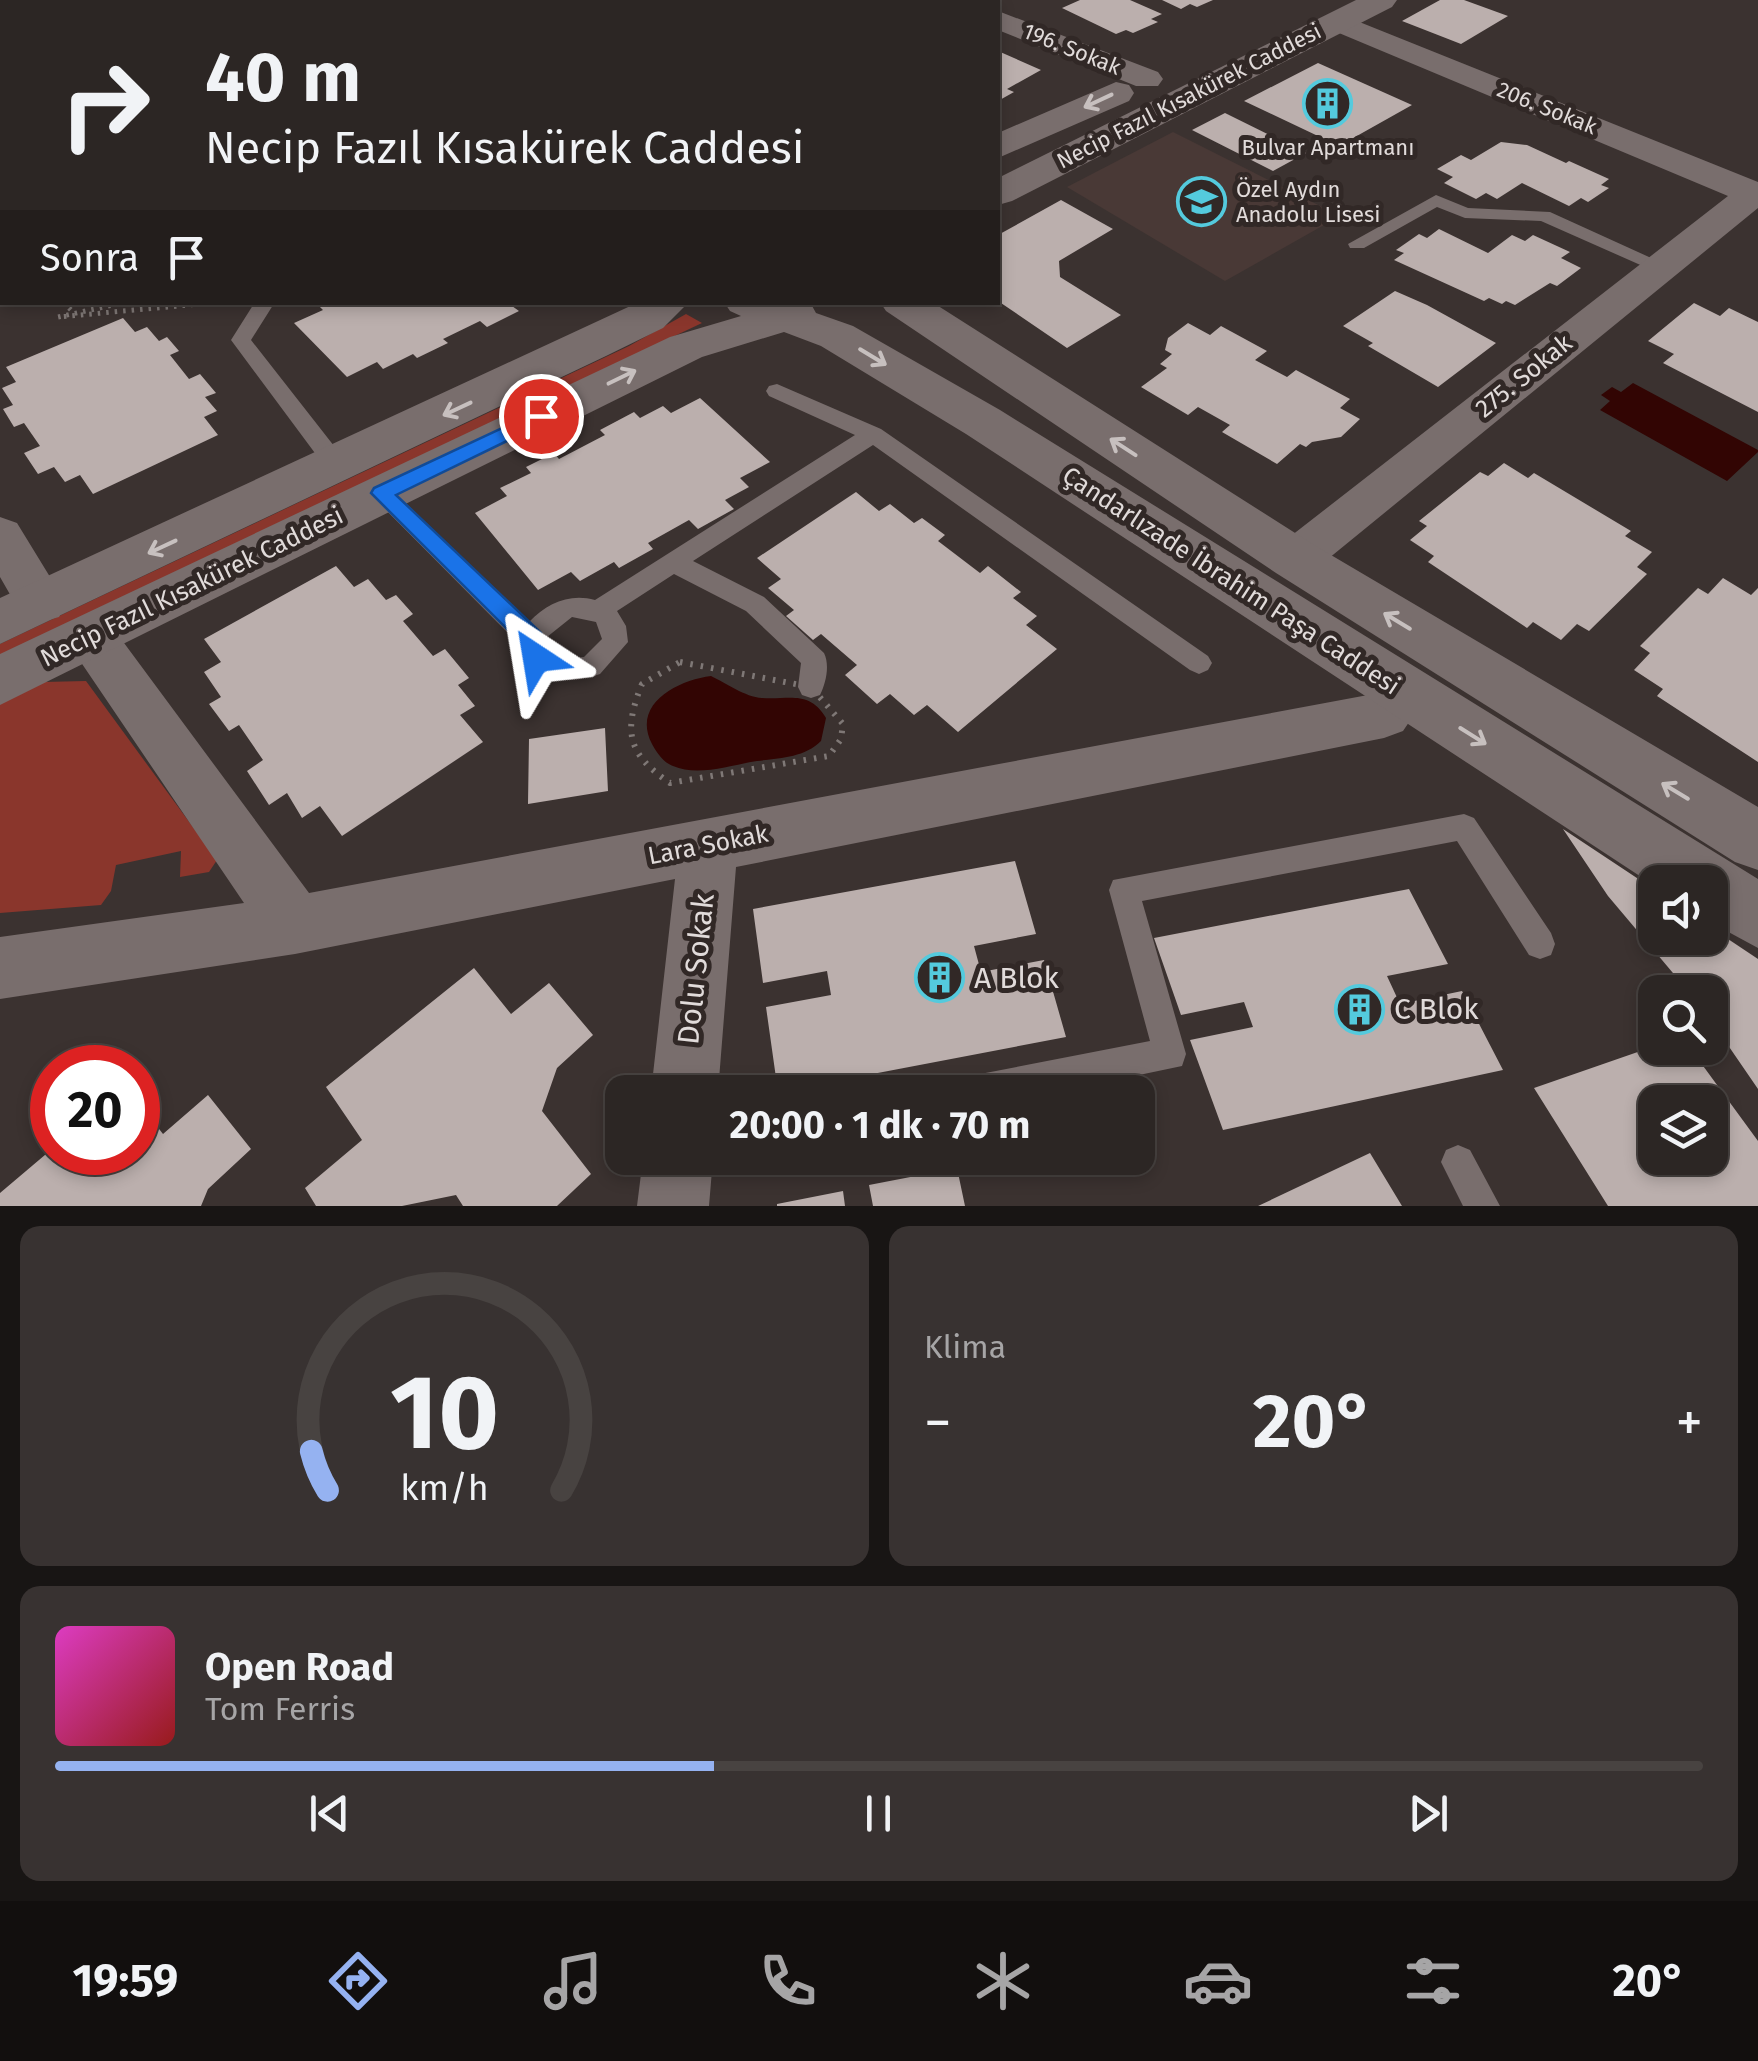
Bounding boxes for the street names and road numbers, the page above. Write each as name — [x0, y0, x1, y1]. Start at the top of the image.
street label: 196. Sokak — [1019, 17, 1125, 81]
street label: Necip Fazıl Kısakürek Caddesi — [1052, 17, 1326, 175]
street label: 206. Sokak — [1493, 76, 1601, 140]
street label: 275. Sokak — [1470, 328, 1578, 424]
street label: Çandarlızade İbrahim Paşa Caddesi — [1057, 460, 1406, 701]
street label: Necip Fazıl Kısakürek Caddesi — [36, 501, 348, 673]
street label: Lara Sokak — [645, 819, 771, 871]
street label: Dolu Sokak — [670, 891, 722, 1046]

